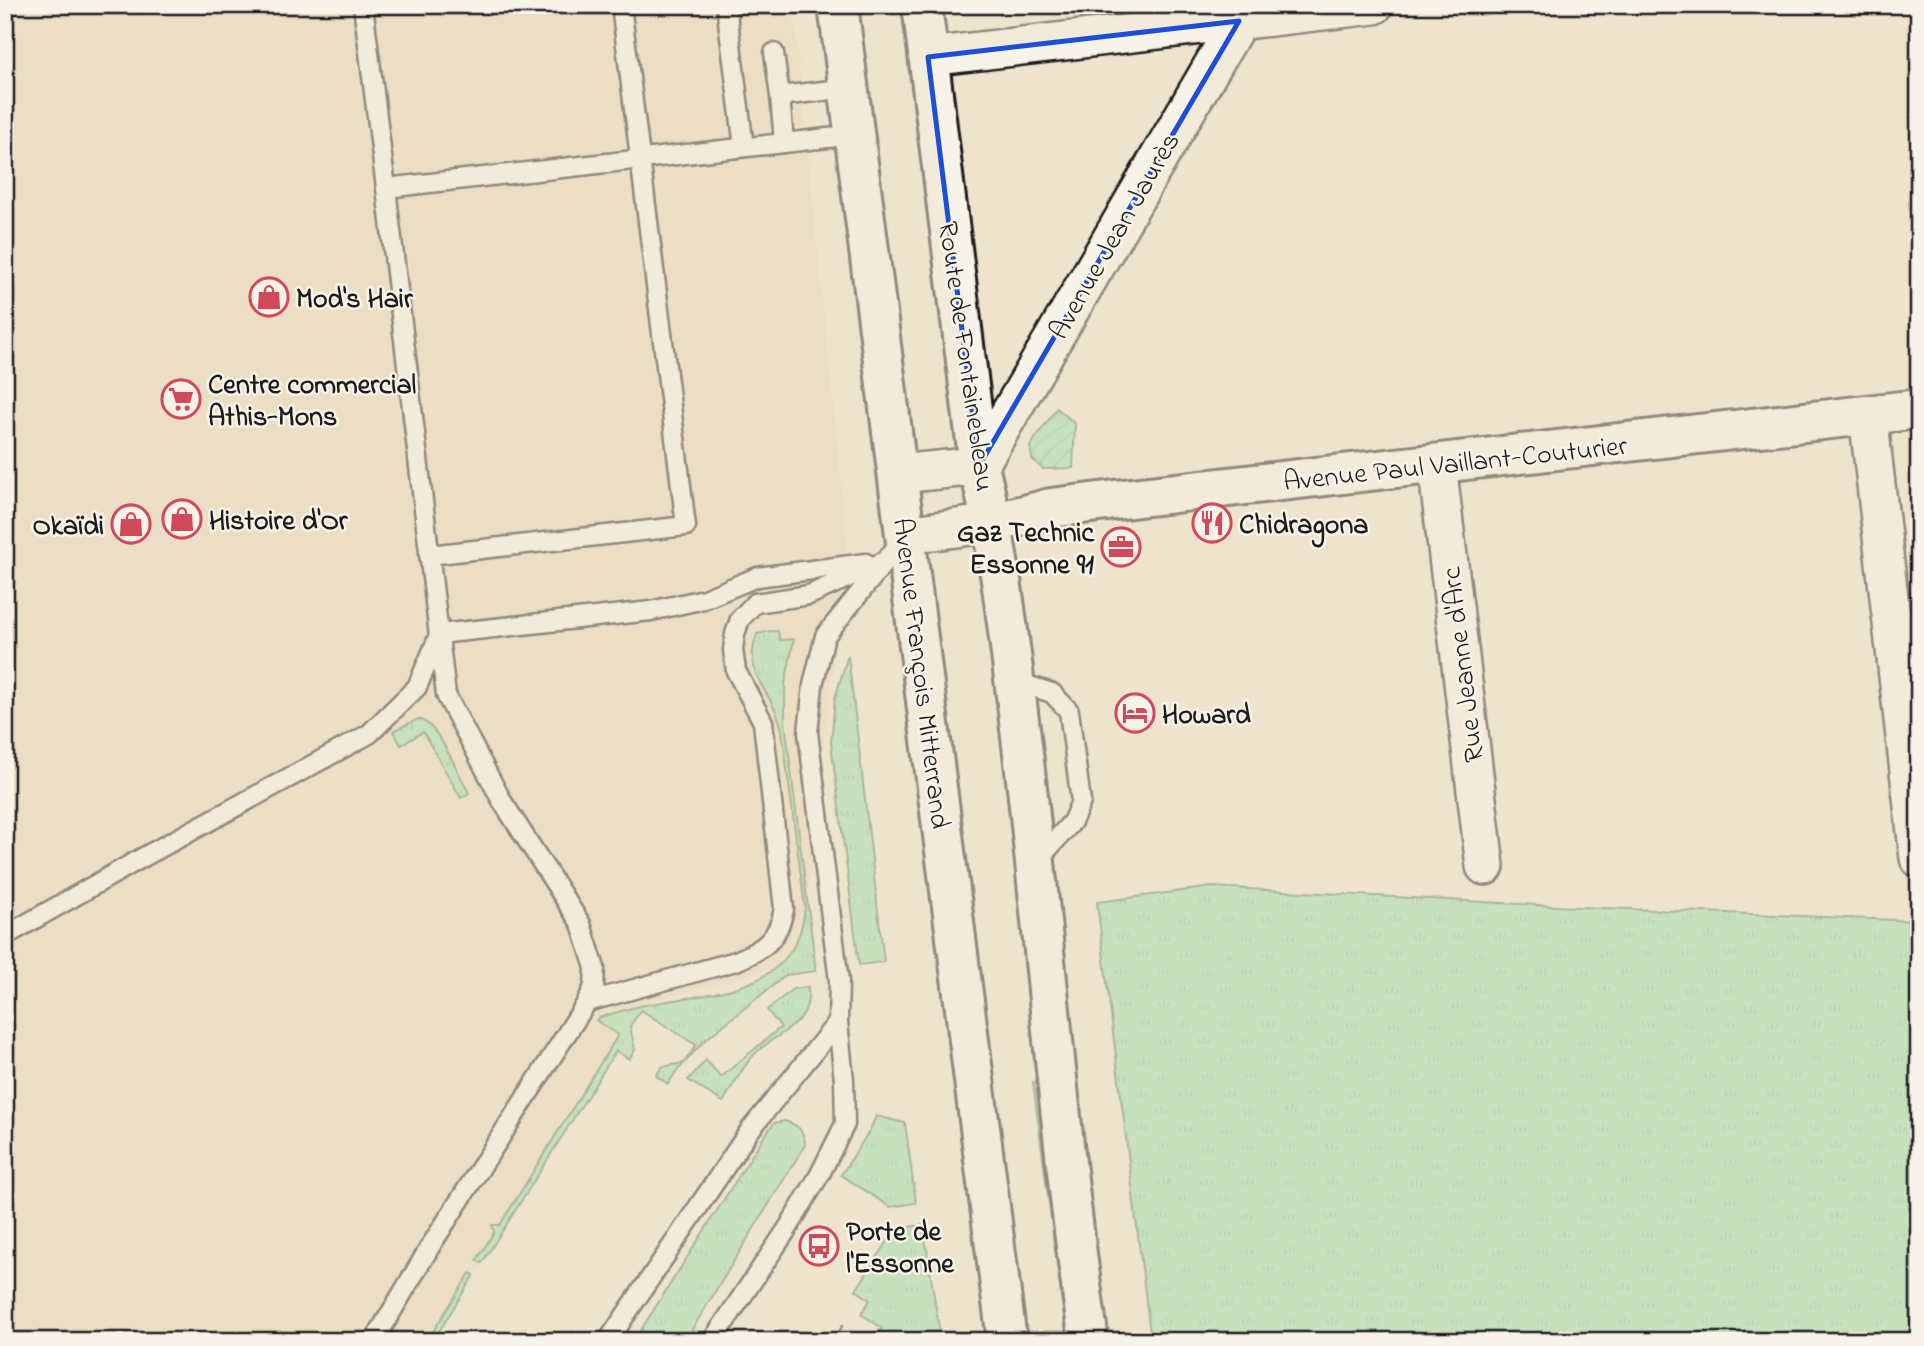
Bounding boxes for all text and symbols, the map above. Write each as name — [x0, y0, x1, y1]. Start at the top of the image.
street label: Avenue Jean Jaurès — [1040, 126, 1192, 348]
street label: Route de Fontainebleau — [925, 219, 1004, 494]
shop icon: Mod's Hair — [248, 276, 290, 318]
place label: Mod's Hair — [296, 280, 414, 321]
place label: Centre commercial Athis-Mons — [208, 366, 417, 439]
supermarket icon: Centre commercial Athis-Mons — [160, 378, 202, 420]
street label: Avenue Paul Vaillant-Couturier — [1281, 427, 1630, 504]
shop icon: Histoire d'Or — [161, 498, 203, 540]
place label: Histoire d'Or — [209, 502, 349, 543]
restaurant icon: Chidragona — [1191, 502, 1233, 544]
shop icon: Okaïdi — [110, 503, 152, 545]
place label: Chidragona — [1239, 506, 1368, 548]
place label: Okaïdi — [32, 507, 104, 548]
place label: Gaz Technic Essonne 91 — [957, 514, 1095, 587]
street label: Avenue François Mitterrand — [880, 516, 959, 831]
office icon: Gaz Technic Essonne 91 — [1100, 526, 1142, 568]
street label: Rue Jeanne d'Arc — [1432, 564, 1497, 765]
hotel icon: Howard — [1114, 692, 1156, 734]
place label: Howard — [1162, 696, 1251, 737]
place label: Porte de l'Essonne — [846, 1213, 955, 1286]
bus stop icon: Porte de l'Essonne — [798, 1225, 840, 1267]

